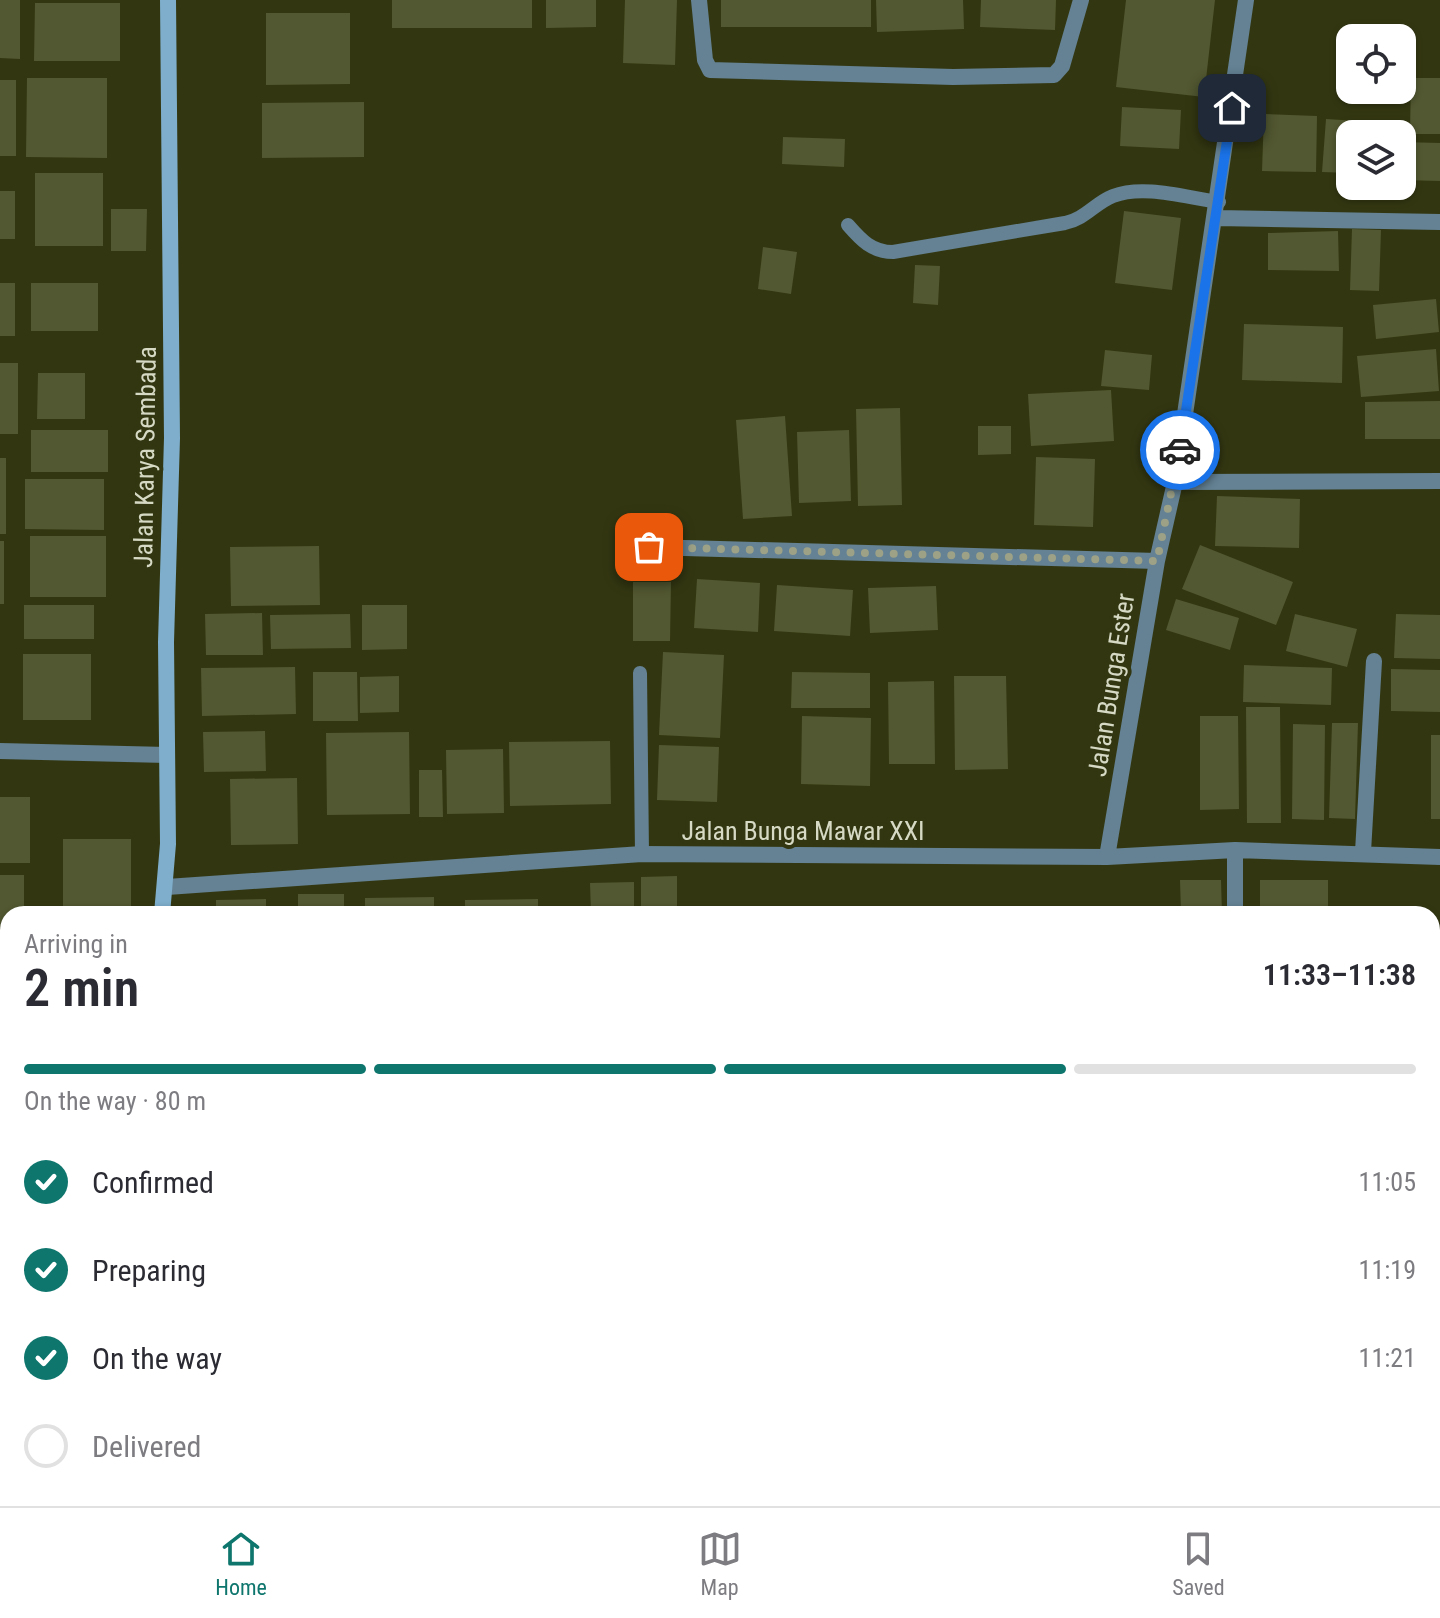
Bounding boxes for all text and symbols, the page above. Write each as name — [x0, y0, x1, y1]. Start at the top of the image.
map controls — [1336, 24, 1416, 200]
button: locate — [1336, 24, 1416, 104]
pin — [1198, 74, 1266, 142]
icon: home — [1210, 86, 1254, 130]
button: layers — [1336, 120, 1416, 200]
street label: Jalan Karya Sembada — [128, 346, 162, 568]
courier — [1140, 410, 1220, 490]
icon: car — [1158, 428, 1202, 472]
pin — [615, 513, 683, 581]
icon: bag — [627, 525, 671, 569]
street label: Jalan Bunga Ester — [1082, 591, 1140, 779]
street label: Jalan Bunga Mawar XXI — [681, 816, 925, 846]
text: Arriving in — [24, 929, 128, 959]
text: 11:33–11:38 — [1263, 957, 1416, 992]
text: 2 min — [24, 958, 139, 1019]
text: On the way · 80 m — [24, 1086, 206, 1116]
icon: check — [24, 1160, 68, 1204]
text: Confirmed — [92, 1165, 214, 1200]
text: 11:05 — [1359, 1167, 1416, 1197]
icon: check — [24, 1248, 68, 1292]
text: Preparing — [92, 1253, 206, 1288]
text: 11:19 — [1359, 1255, 1416, 1285]
icon: check — [24, 1336, 68, 1380]
text: On the way — [92, 1341, 222, 1376]
text: 11:21 — [1359, 1343, 1416, 1373]
text: Delivered — [92, 1429, 201, 1464]
tab: Home — [215, 1527, 267, 1600]
tab: Map — [698, 1527, 742, 1600]
tab: Saved — [1172, 1527, 1225, 1600]

